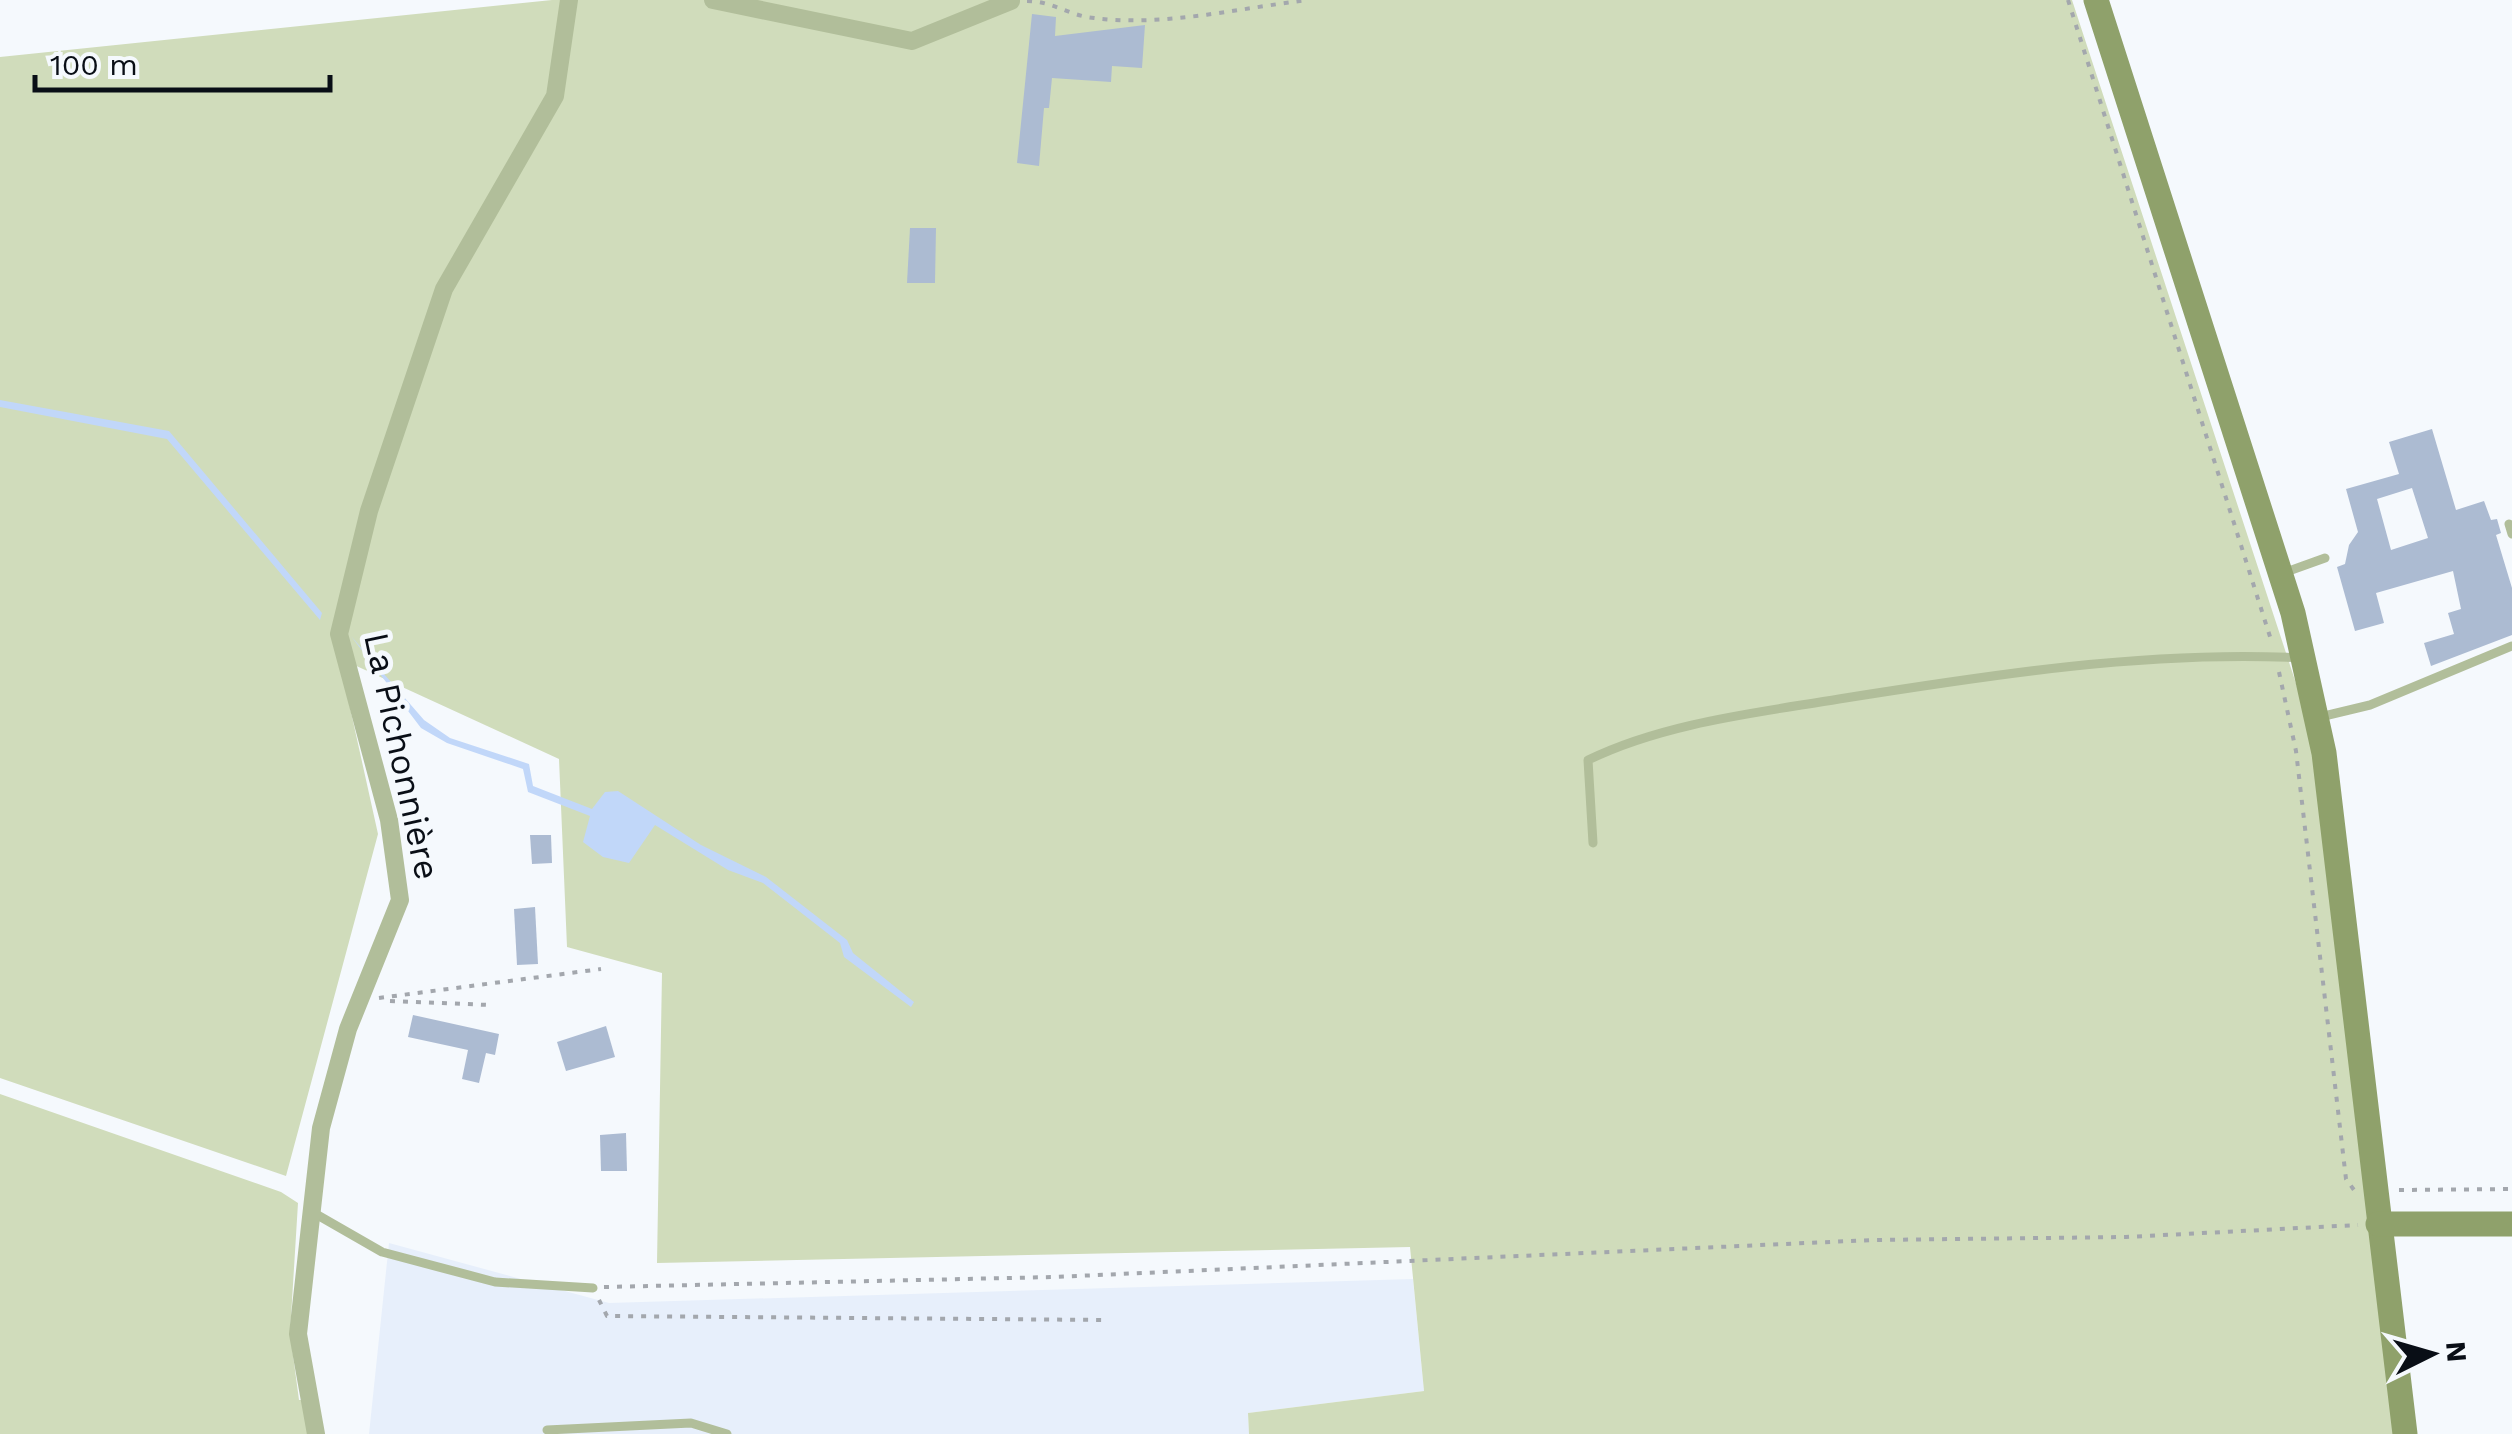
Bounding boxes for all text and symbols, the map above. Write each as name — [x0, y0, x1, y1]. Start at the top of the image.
scale bar — [35, 30, 330, 92]
text: 100 m — [50, 47, 138, 82]
street label: La Pichonnière — [355, 629, 449, 883]
north arrow — [2382, 1304, 2482, 1404]
text: N — [2439, 1340, 2474, 1364]

